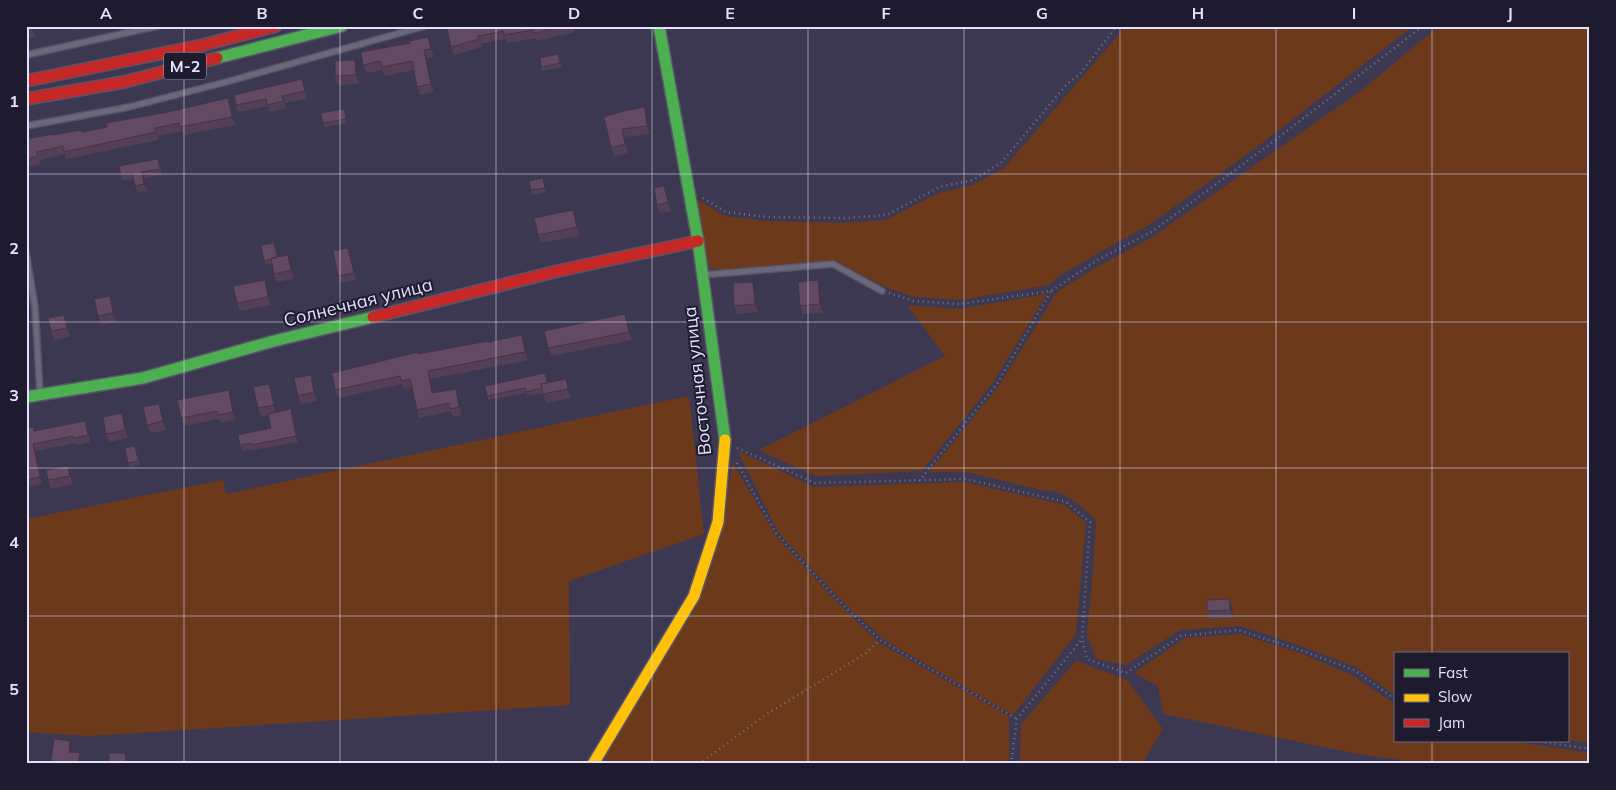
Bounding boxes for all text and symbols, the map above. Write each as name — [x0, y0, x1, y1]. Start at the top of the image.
text: A — [100, 3, 112, 23]
text: B — [256, 3, 268, 23]
text: C — [413, 3, 424, 23]
text: D — [568, 3, 580, 23]
text: E — [725, 3, 735, 23]
text: F — [881, 3, 891, 23]
text: G — [1036, 3, 1048, 23]
text: H — [1192, 3, 1204, 23]
text: I — [1352, 3, 1356, 23]
text: J — [1507, 3, 1513, 23]
road number: М-2 — [164, 52, 206, 80]
text: 1 — [9, 91, 19, 111]
text: 2 — [9, 238, 19, 258]
street label: Солнечная улица — [281, 272, 435, 332]
street label: Восточная улица — [678, 306, 716, 456]
text: 3 — [9, 385, 19, 405]
text: 4 — [9, 532, 19, 552]
legend — [1394, 652, 1568, 742]
text: Fast — [1438, 663, 1468, 682]
text: 5 — [9, 679, 19, 699]
text: Slow — [1438, 687, 1472, 706]
text: Jam — [1438, 713, 1465, 732]

